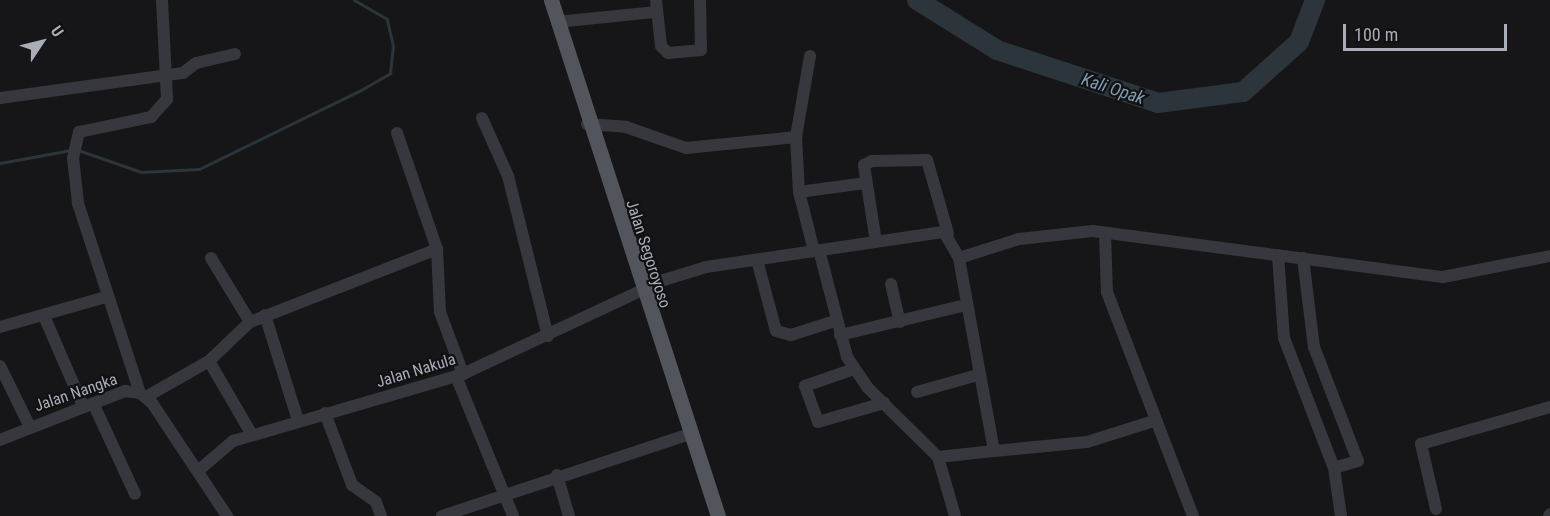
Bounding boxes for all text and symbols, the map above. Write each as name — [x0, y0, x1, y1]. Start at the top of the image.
north arrow — [12, 12, 72, 72]
scale bar — [1346, 12, 1510, 50]
text: U — [47, 22, 68, 41]
text: 100 m — [1354, 24, 1398, 45]
water label: Kali Opak — [1079, 69, 1147, 109]
street label: Jalan Segoroyoso — [622, 198, 674, 310]
street label: Jalan Nakula — [374, 350, 458, 392]
street label: Jalan Nangka — [32, 370, 120, 416]

